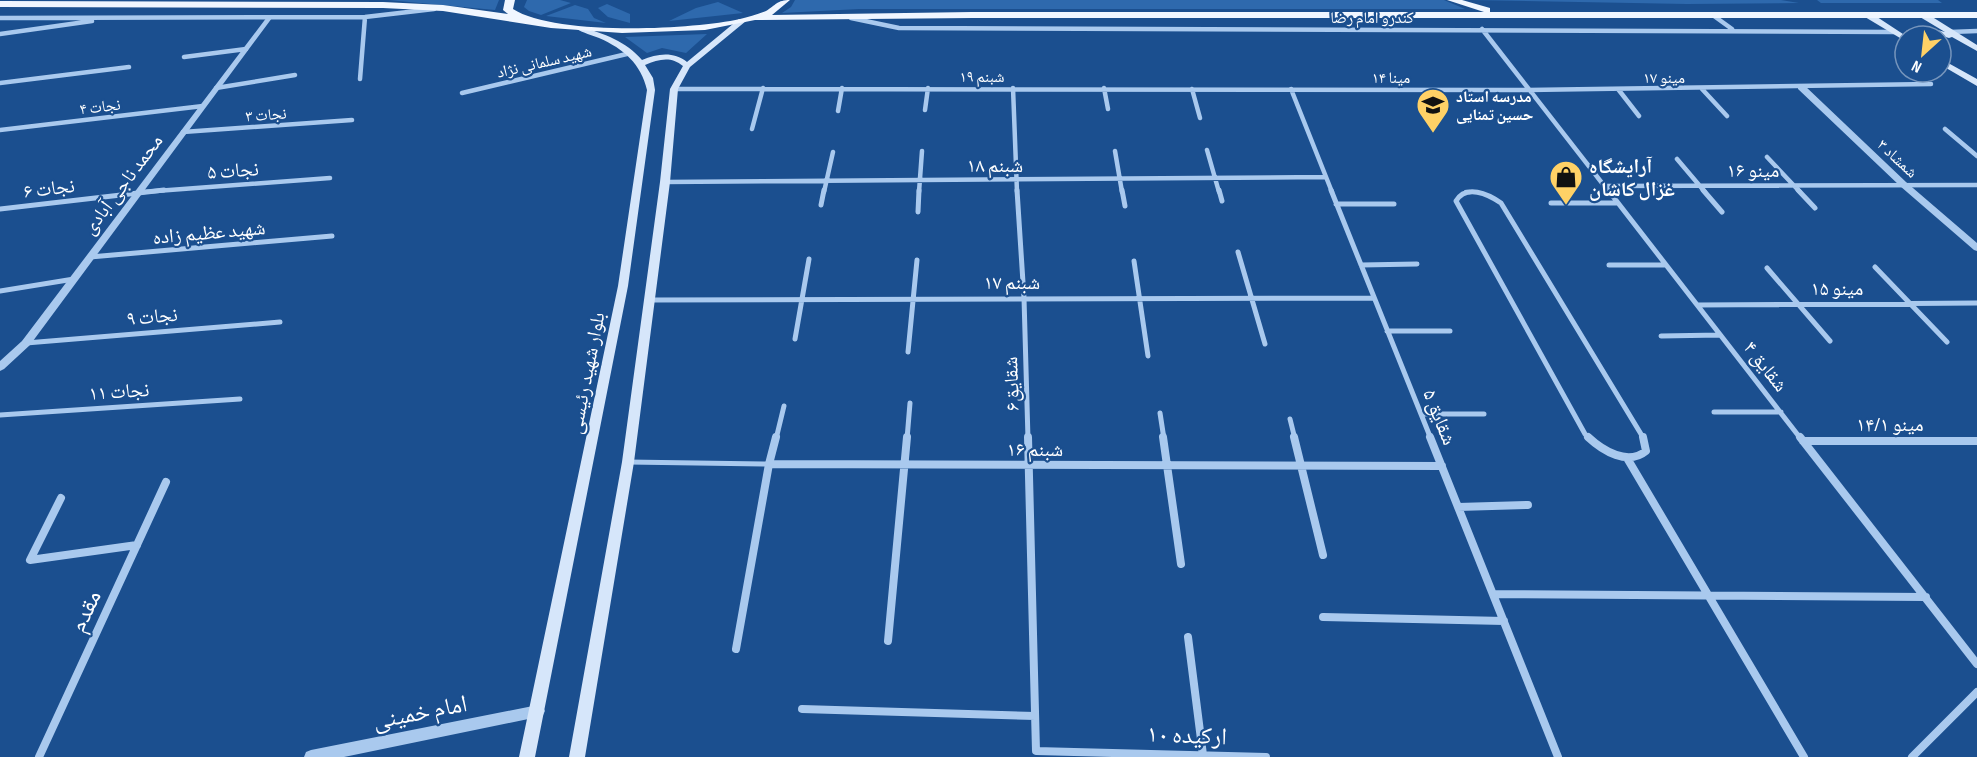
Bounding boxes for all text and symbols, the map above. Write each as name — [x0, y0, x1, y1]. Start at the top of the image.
street label: کندرو امام رضا — [1330, 9, 1414, 28]
north arrow — [1893, 24, 1953, 84]
street label: شهید سلمانی نژاد — [495, 42, 594, 83]
text: N — [1909, 56, 1925, 76]
street label: شبنم ۱۹ — [959, 68, 1005, 87]
street label: مینا ۱۴ — [1372, 69, 1410, 88]
street label: مینو ۱۷ — [1643, 69, 1685, 88]
school or university icon: مدرسه استاد حسین تمنایی — [1415, 87, 1451, 134]
place label: مدرسه استاد حسین تمنایی — [1456, 88, 1533, 125]
street label: نجات ۴ — [79, 96, 122, 119]
street label: نجات ۳ — [245, 105, 287, 126]
street label: محمد ناجی آبادی — [77, 130, 168, 240]
street label: شمشاد ۳ — [1873, 136, 1921, 182]
street label: شبنم ۱۸ — [967, 154, 1023, 179]
place label: آرایشگاه غزال کاشان — [1589, 155, 1675, 202]
street label: نجات ۵ — [207, 157, 260, 185]
shop icon: آرایشگاه غزال کاشان — [1548, 159, 1584, 206]
street label: مینو ۱۶ — [1727, 159, 1779, 183]
street label: نجات ۶ — [22, 174, 76, 204]
street label: شهید عظیم زاده — [152, 216, 267, 251]
street label: شبنم ۱۷ — [984, 271, 1040, 296]
street label: مینو ۱۵ — [1811, 277, 1863, 301]
street label: نجات ۹ — [125, 303, 179, 331]
street label: بلوار شهید رئیسی — [563, 310, 611, 436]
street label: شقایق ۴ — [1738, 336, 1792, 397]
street label: شقایق۶ — [999, 356, 1025, 412]
street label: نجات ۱۱ — [88, 378, 150, 406]
street label: شقایق ۵ — [1417, 386, 1461, 449]
street label: مینو ۱۴/۱ — [1856, 413, 1924, 437]
street label: شبنم ۱۶ — [1007, 438, 1063, 463]
street label: مقدم — [63, 585, 109, 637]
street label: امام خمینی — [370, 689, 470, 737]
street label: ارکیده ۱۰ — [1146, 720, 1228, 751]

